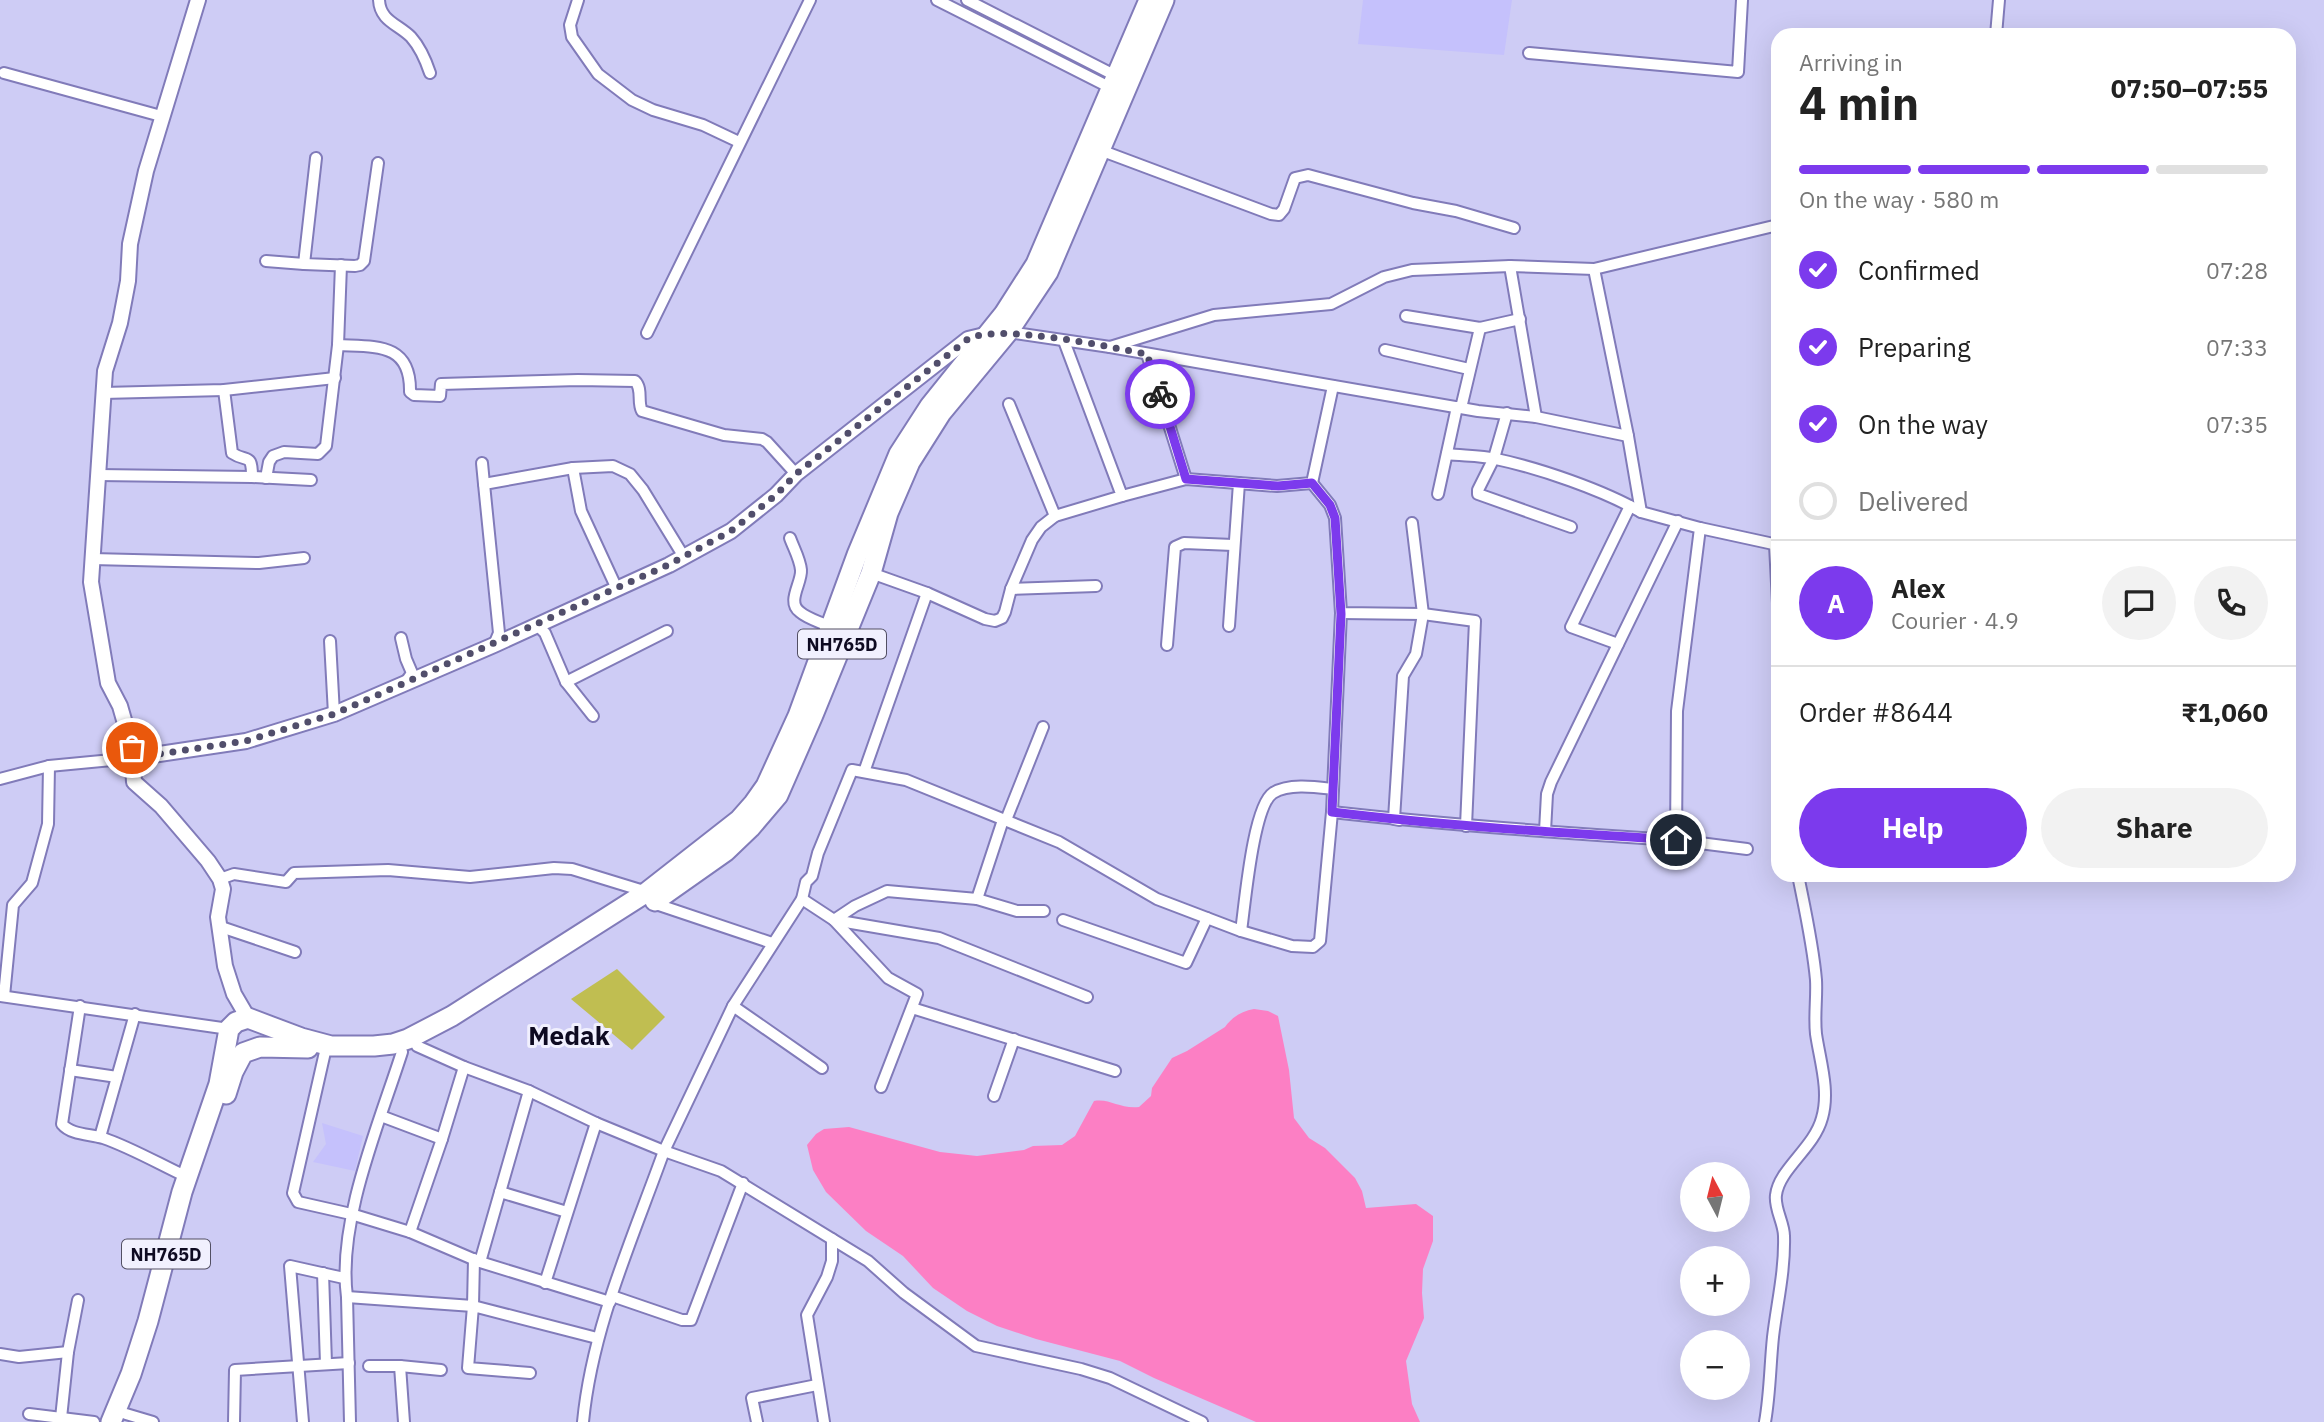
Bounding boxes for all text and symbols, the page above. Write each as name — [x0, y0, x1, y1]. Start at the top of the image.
text: Arriving in — [1799, 47, 1903, 77]
text: 07:50–07:55 — [2111, 71, 2268, 105]
text: 4 min — [1799, 73, 1919, 133]
text: On the way · 580 m — [1799, 184, 1999, 214]
icon: check — [1799, 251, 1837, 289]
text: Confirmed — [1858, 253, 1980, 287]
text: 07:28 — [2206, 255, 2268, 285]
icon: check — [1799, 328, 1837, 366]
text: Preparing — [1858, 330, 1971, 364]
text: 07:33 — [2206, 332, 2268, 362]
courier — [1125, 359, 1195, 429]
icon: bike — [1141, 375, 1179, 413]
icon: check — [1799, 405, 1837, 443]
text: On the way — [1858, 407, 1988, 441]
text: 07:35 — [2206, 409, 2268, 439]
text: Delivered — [1858, 484, 1969, 518]
button: chat — [2102, 566, 2176, 640]
button: phone — [2194, 566, 2268, 640]
text: Alex — [1891, 571, 1945, 605]
text: A — [1827, 586, 1845, 620]
text: Courier · 4.9 — [1891, 605, 2019, 635]
road number: NH765D — [798, 630, 886, 658]
text: Order #8644 — [1799, 695, 1953, 729]
text: ₹1,060 — [2181, 695, 2268, 729]
pin — [102, 718, 162, 778]
icon: bag — [113, 729, 151, 767]
button: Help — [1799, 788, 2027, 868]
button: Share — [2041, 788, 2268, 868]
pin — [1646, 810, 1706, 870]
icon: home — [1657, 821, 1695, 859]
district label: Medak — [528, 1018, 610, 1052]
north arrow — [1680, 1162, 1750, 1232]
map controls — [1680, 1162, 1750, 1400]
road number: NH765D — [122, 1240, 210, 1268]
button: + — [1680, 1246, 1750, 1316]
button: − — [1680, 1330, 1750, 1400]

